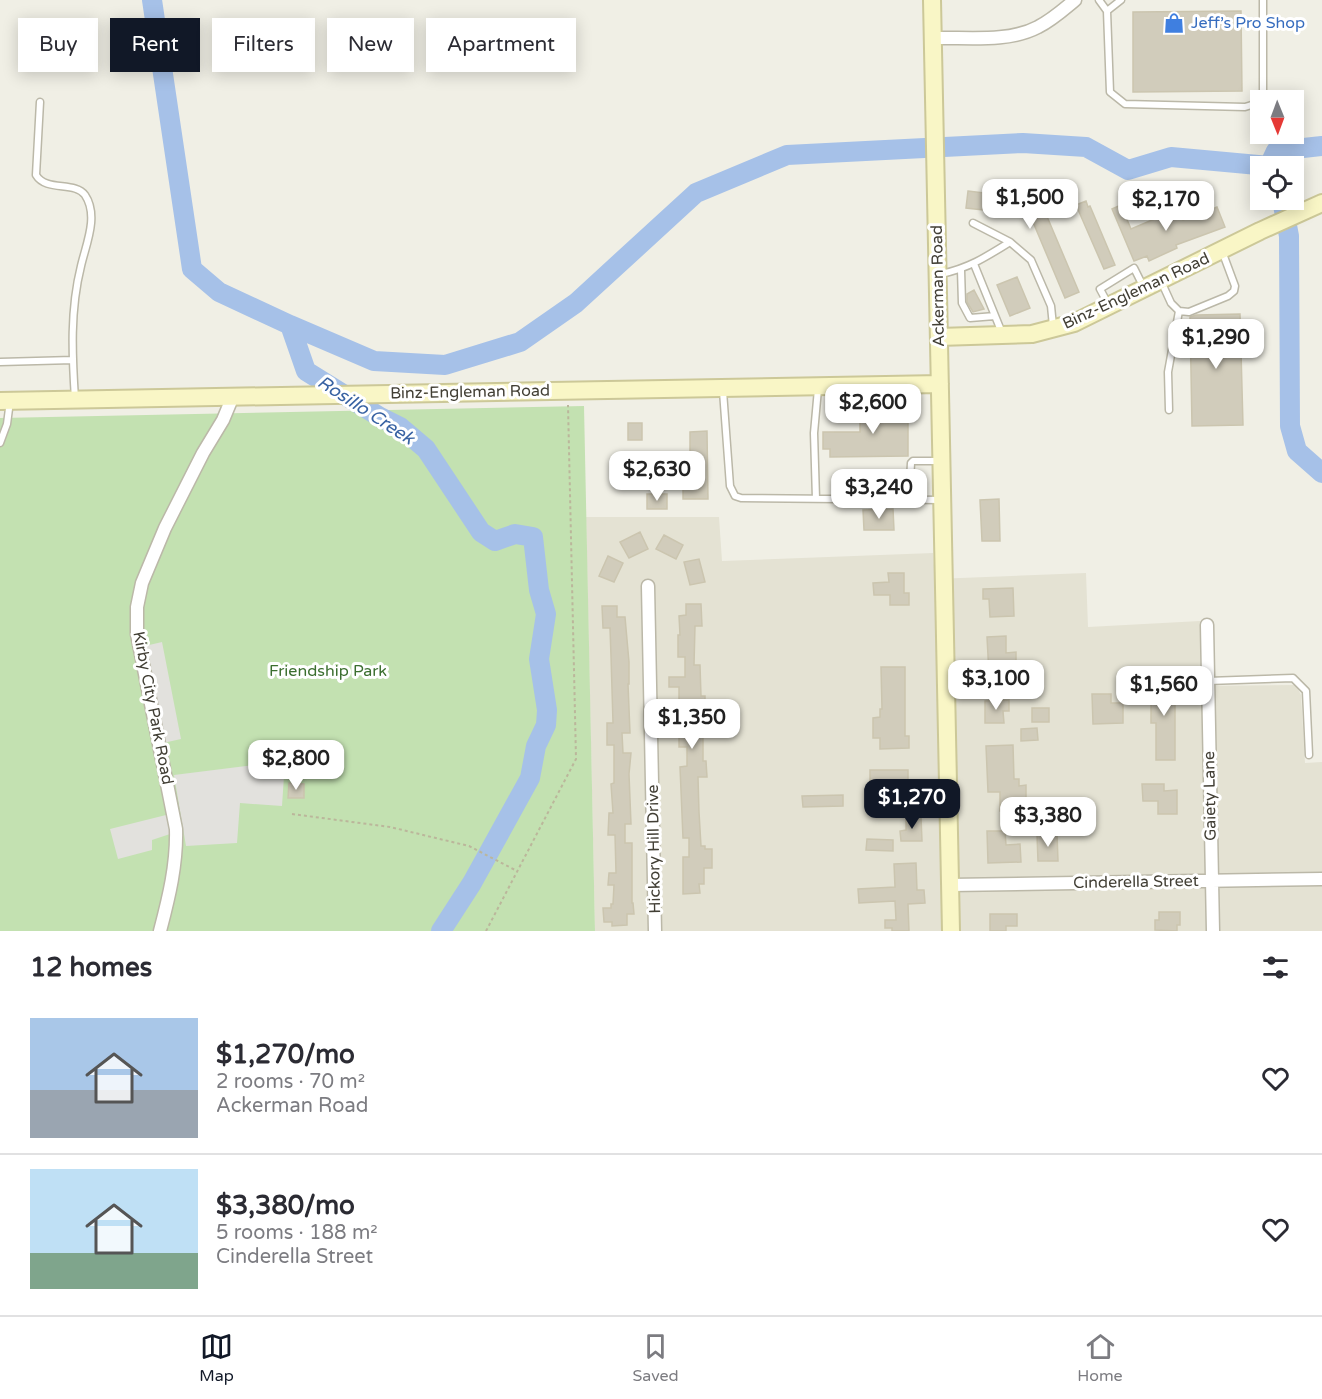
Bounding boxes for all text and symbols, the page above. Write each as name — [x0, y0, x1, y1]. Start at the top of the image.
shop icon: Jeff’s Pro Shop — [1162, 11, 1186, 35]
place label: Jeff’s Pro Shop — [1191, 13, 1305, 33]
chip: Buy — [18, 18, 98, 72]
chip: Rent — [110, 18, 200, 72]
chip: Filters — [212, 18, 315, 72]
chip: New — [327, 18, 414, 72]
chip: Apartment — [426, 18, 576, 72]
north arrow — [1250, 90, 1304, 144]
map controls — [1250, 90, 1304, 210]
button: locate — [1250, 156, 1304, 210]
pin: $1,500 — [981, 179, 1079, 230]
pin: $2,170 — [1117, 181, 1215, 232]
text: $1,500 — [996, 186, 1064, 210]
text: $2,170 — [1132, 188, 1200, 212]
street label: Ackerman Road — [927, 225, 949, 347]
street label: Binz-Engleman Road — [1059, 248, 1213, 334]
pin: $1,290 — [1167, 319, 1265, 370]
text: $1,290 — [1182, 326, 1250, 350]
water label: Rosillo Creek — [314, 371, 419, 450]
street label: Binz-Engleman Road — [390, 381, 550, 403]
pin: $2,600 — [824, 384, 922, 435]
text: $2,600 — [839, 391, 907, 415]
pin: $2,630 — [608, 451, 706, 502]
text: $2,630 — [623, 458, 691, 482]
pin: $3,240 — [830, 469, 928, 520]
text: $3,240 — [845, 476, 913, 500]
street label: Kirby City Park Road — [128, 630, 178, 786]
pin: $3,100 — [947, 660, 1045, 711]
park label: Friendship Park — [269, 661, 387, 681]
pin: $1,560 — [1115, 666, 1213, 717]
text: $3,100 — [962, 667, 1030, 691]
text: $1,560 — [1130, 673, 1198, 697]
pin: $1,350 — [643, 699, 741, 750]
text: $1,350 — [658, 706, 726, 730]
pin: $2,800 — [247, 740, 345, 791]
text: $2,800 — [262, 747, 330, 771]
street label: Gaiety Lane — [1199, 751, 1221, 841]
pin: $1,270 — [863, 779, 961, 830]
street label: Hickory Hill Drive — [643, 784, 665, 914]
text: $1,270 — [878, 786, 946, 810]
pin: $3,380 — [999, 797, 1097, 848]
text: $3,380 — [1014, 804, 1082, 828]
street label: Cinderella Street — [1073, 871, 1199, 893]
icon: filters — [1259, 951, 1292, 984]
text: 12 homes — [30, 952, 152, 983]
text: $1,270/mo — [216, 1039, 355, 1070]
icon: home — [78, 1042, 150, 1114]
icon: heart — [1259, 1062, 1292, 1095]
text: 2 rooms · 70 m² — [216, 1070, 365, 1094]
text: Ackerman Road — [216, 1094, 368, 1118]
text: $3,380/mo — [216, 1190, 355, 1221]
icon: home — [78, 1193, 150, 1265]
icon: heart — [1259, 1213, 1292, 1246]
text: 5 rooms · 188 m² — [216, 1221, 378, 1245]
text: Cinderella Street — [216, 1245, 373, 1269]
tab: Map — [199, 1330, 234, 1386]
tab: Saved — [632, 1330, 679, 1386]
tab: Home — [1077, 1330, 1123, 1386]

